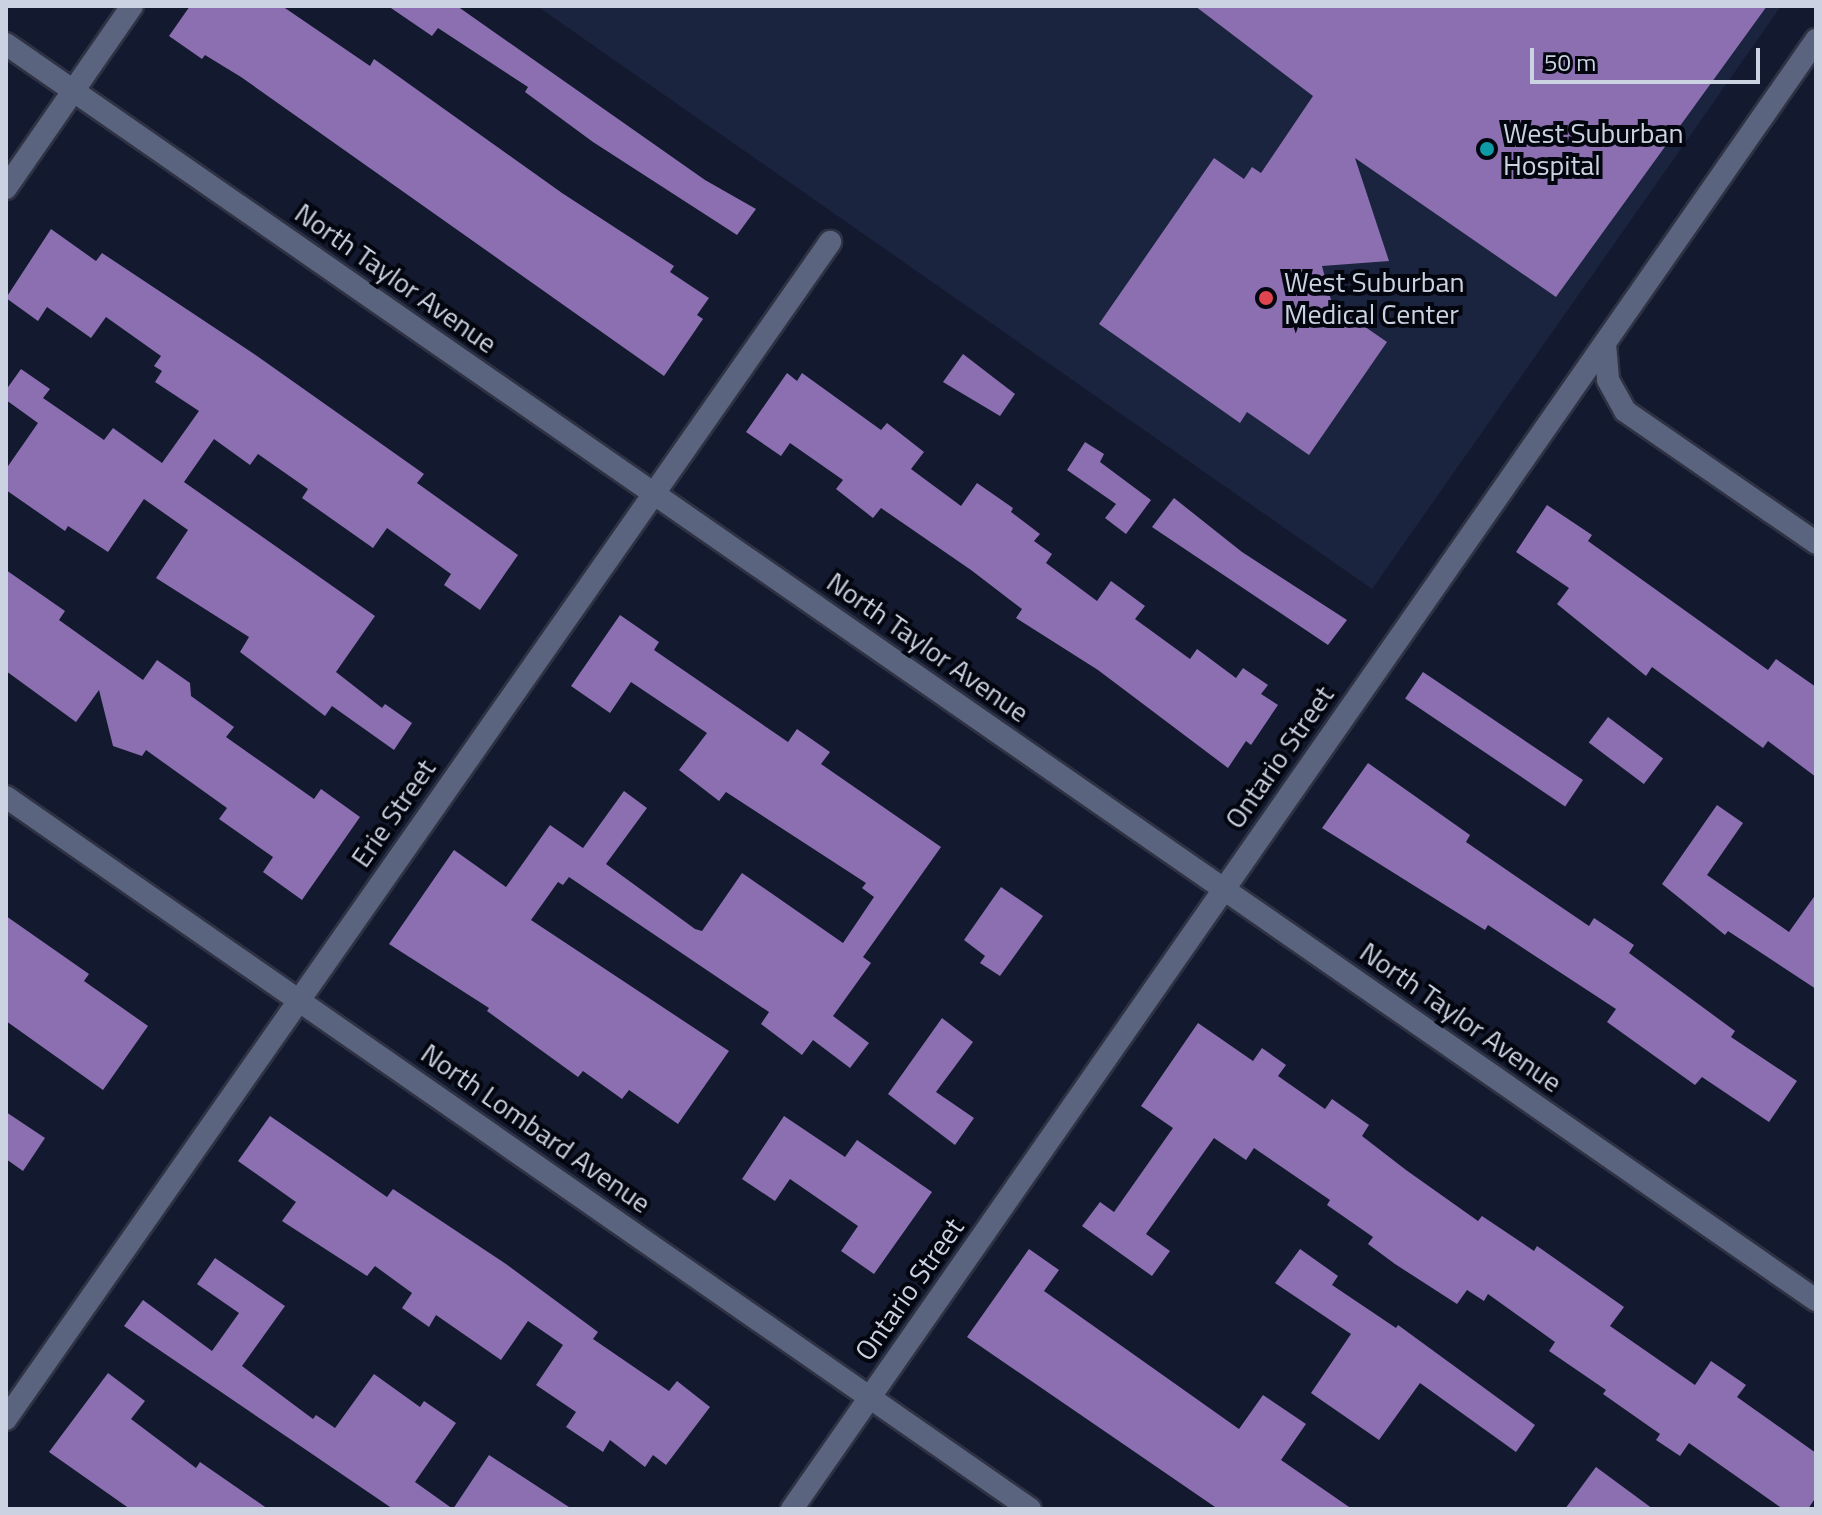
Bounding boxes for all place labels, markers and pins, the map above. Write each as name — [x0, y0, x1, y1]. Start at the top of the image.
place label: West Suburban Hospital — [1503, 116, 1684, 182]
marker: West Suburban Hospital — [1478, 140, 1496, 158]
place label: West Suburban Medical Center — [1284, 265, 1465, 331]
marker: West Suburban Medical Center — [1255, 287, 1277, 309]

